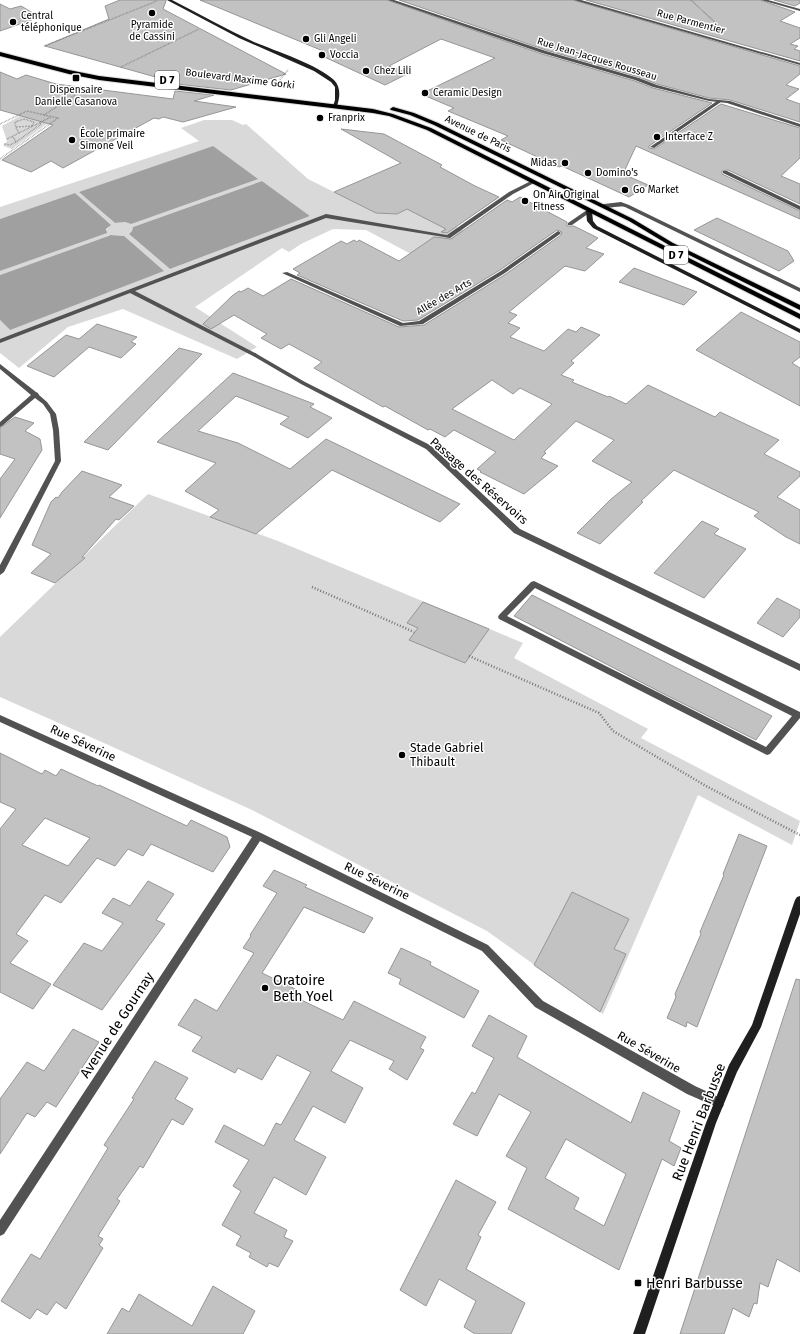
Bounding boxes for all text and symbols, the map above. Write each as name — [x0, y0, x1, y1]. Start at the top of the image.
street label: Rue Parmentier — [656, 7, 727, 37]
marker: Pyramide de Cassini — [147, 8, 157, 18]
place label: Central téléphonique — [21, 10, 82, 34]
marker: Central téléphonique — [8, 17, 18, 27]
place label: Pyramide de Cassini — [129, 19, 175, 43]
place label: Gli Angeli — [314, 33, 357, 45]
marker: Gli Angeli — [301, 34, 311, 44]
street label: Rue Jean-Jacques Rousseau — [536, 35, 658, 83]
place label: Voccia — [330, 49, 359, 61]
marker: Voccia — [317, 50, 327, 60]
place label: Chez Lili — [374, 65, 411, 77]
street label: Boulevard Maxime Gorki — [185, 66, 295, 92]
marker: Chez Lili — [361, 66, 371, 76]
road number: D 7 — [155, 71, 179, 89]
marker: Dispensaire Danielle Casanova — [71, 73, 81, 83]
place label: Dispensaire Danielle Casanova — [35, 84, 117, 108]
place label: Ceramic Design — [433, 87, 502, 99]
marker: Ceramic Design — [420, 88, 430, 98]
place label: Franprix — [328, 112, 365, 124]
marker: Franprix — [315, 113, 325, 123]
street label: Avenue de Paris — [443, 113, 513, 155]
place label: École primaire Simone Veil — [80, 126, 145, 152]
place label: Interface Z — [665, 131, 713, 143]
marker: Interface Z — [652, 132, 662, 142]
marker: École primaire Simone Veil — [67, 135, 77, 145]
place label: Midas — [530, 157, 557, 169]
marker: Midas — [560, 158, 570, 168]
place label: Domino's — [596, 167, 638, 179]
marker: Domino's — [583, 168, 593, 178]
place label: Go Market — [633, 184, 679, 196]
marker: Go Market — [620, 185, 630, 195]
place label: On Air Original Fitness — [533, 189, 599, 213]
marker: On Air Original Fitness — [520, 196, 530, 206]
road number: D 7 — [664, 246, 688, 264]
street label: Allée des Arts — [414, 276, 474, 318]
street label: Passage des Réservoirs — [427, 435, 531, 528]
street label: Rue Séverine — [48, 722, 118, 764]
place label: Stade Gabriel Thibault — [410, 741, 484, 769]
marker: Stade Gabriel Thibault — [397, 750, 407, 760]
street label: Rue Séverine — [342, 859, 412, 903]
street label: Avenue de Gournay — [76, 969, 158, 1081]
place label: Oratoire Beth Yoel — [273, 972, 333, 1005]
marker: Oratoire Beth Yoel — [260, 983, 270, 993]
street label: Rue Séverine — [615, 1028, 683, 1076]
street label: Rue Henri Barbusse — [669, 1061, 729, 1183]
place label: Henri Barbusse — [646, 1275, 743, 1292]
marker: Henri Barbusse — [633, 1278, 643, 1288]

